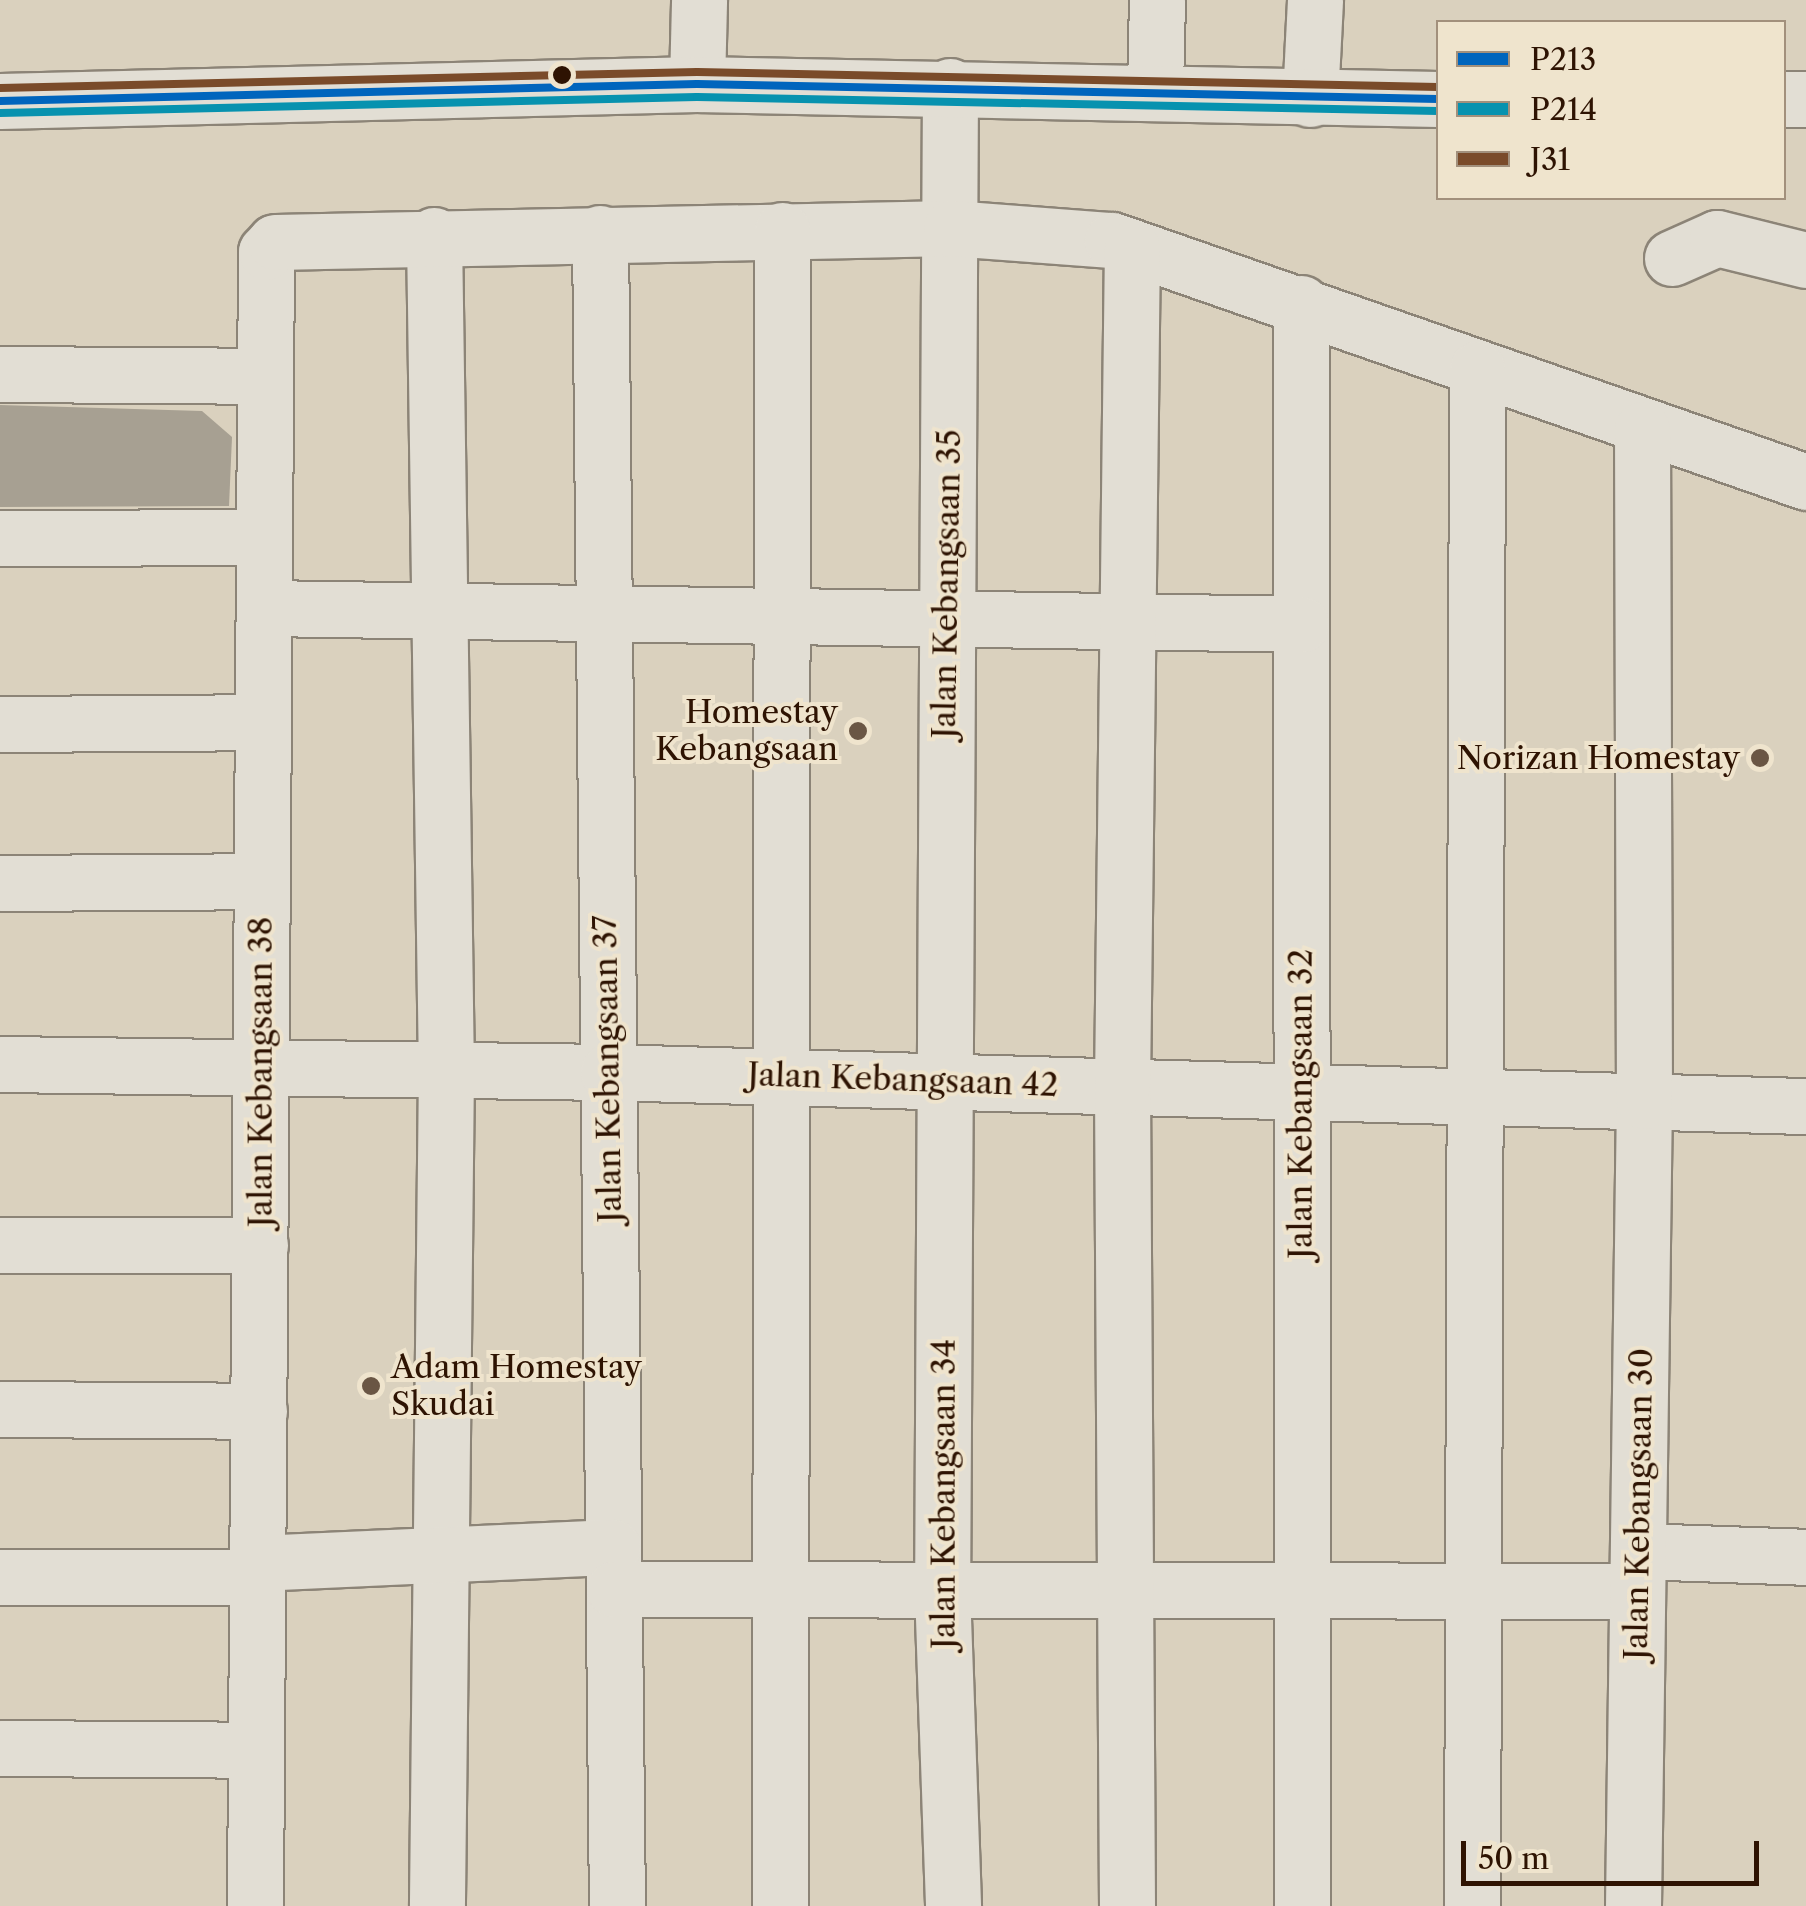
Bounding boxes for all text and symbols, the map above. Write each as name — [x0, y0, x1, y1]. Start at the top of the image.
legend — [1436, 20, 1786, 200]
text: P213 — [1530, 41, 1596, 78]
unlabelled marker — [552, 65, 572, 85]
text: P214 — [1530, 91, 1597, 128]
text: J31 — [1530, 141, 1570, 178]
street label: Jalan Kebangsaan 35 — [925, 429, 969, 739]
place label: Homestay Kebangsaan — [655, 694, 838, 769]
marker: Homestay Kebangsaan — [847, 720, 869, 742]
place label: Norizan Homestay — [1457, 739, 1740, 777]
marker: Norizan Homestay — [1749, 747, 1771, 769]
street label: Jalan Kebangsaan 37 — [586, 915, 630, 1223]
street label: Jalan Kebangsaan 38 — [242, 917, 280, 1227]
street label: Jalan Kebangsaan 32 — [1282, 949, 1320, 1259]
street label: Jalan Kebangsaan 42 — [747, 1055, 1059, 1105]
street label: Jalan Kebangsaan 34 — [925, 1339, 963, 1649]
street label: Jalan Kebangsaan 30 — [1617, 1348, 1661, 1660]
place label: Adam Homestay Skudai — [391, 1349, 642, 1424]
marker: Adam Homestay Skudai — [360, 1375, 382, 1397]
scale bar — [1466, 1821, 1764, 1883]
text: 50 m — [1478, 1840, 1549, 1877]

